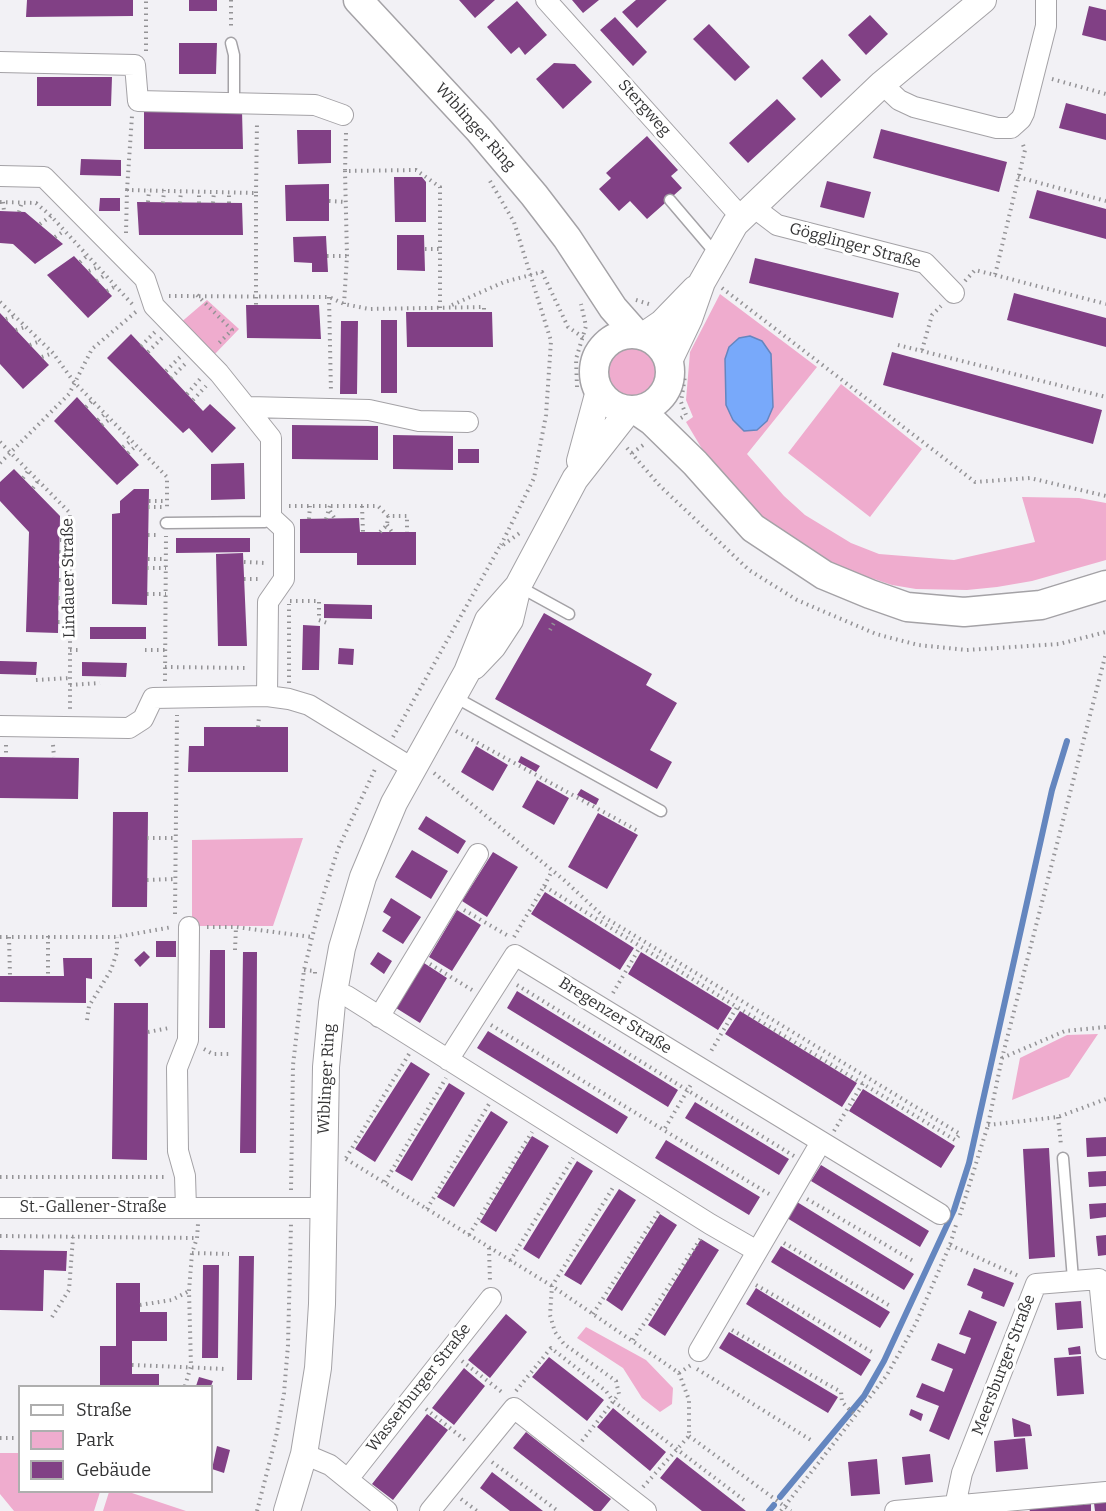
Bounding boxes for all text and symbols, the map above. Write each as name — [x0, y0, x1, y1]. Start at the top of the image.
street label: Stergweg — [614, 76, 674, 140]
street label: Wiblinger Ring — [431, 79, 519, 175]
street label: Gögglinger Straße — [787, 219, 923, 273]
street label: Lindauer Straße — [58, 518, 80, 638]
street label: Bregenzer Straße — [555, 974, 675, 1058]
street label: Wiblinger Ring — [315, 1023, 339, 1135]
street label: St.-Gallener-Straße — [20, 1198, 166, 1218]
street label: Meersburger Straße — [968, 1292, 1040, 1438]
street label: Wasserburger Straße — [363, 1320, 475, 1456]
legend — [18, 1385, 213, 1493]
text: Straße — [76, 1399, 132, 1421]
text: Park — [76, 1429, 114, 1451]
text: Gebäude — [76, 1459, 151, 1481]

